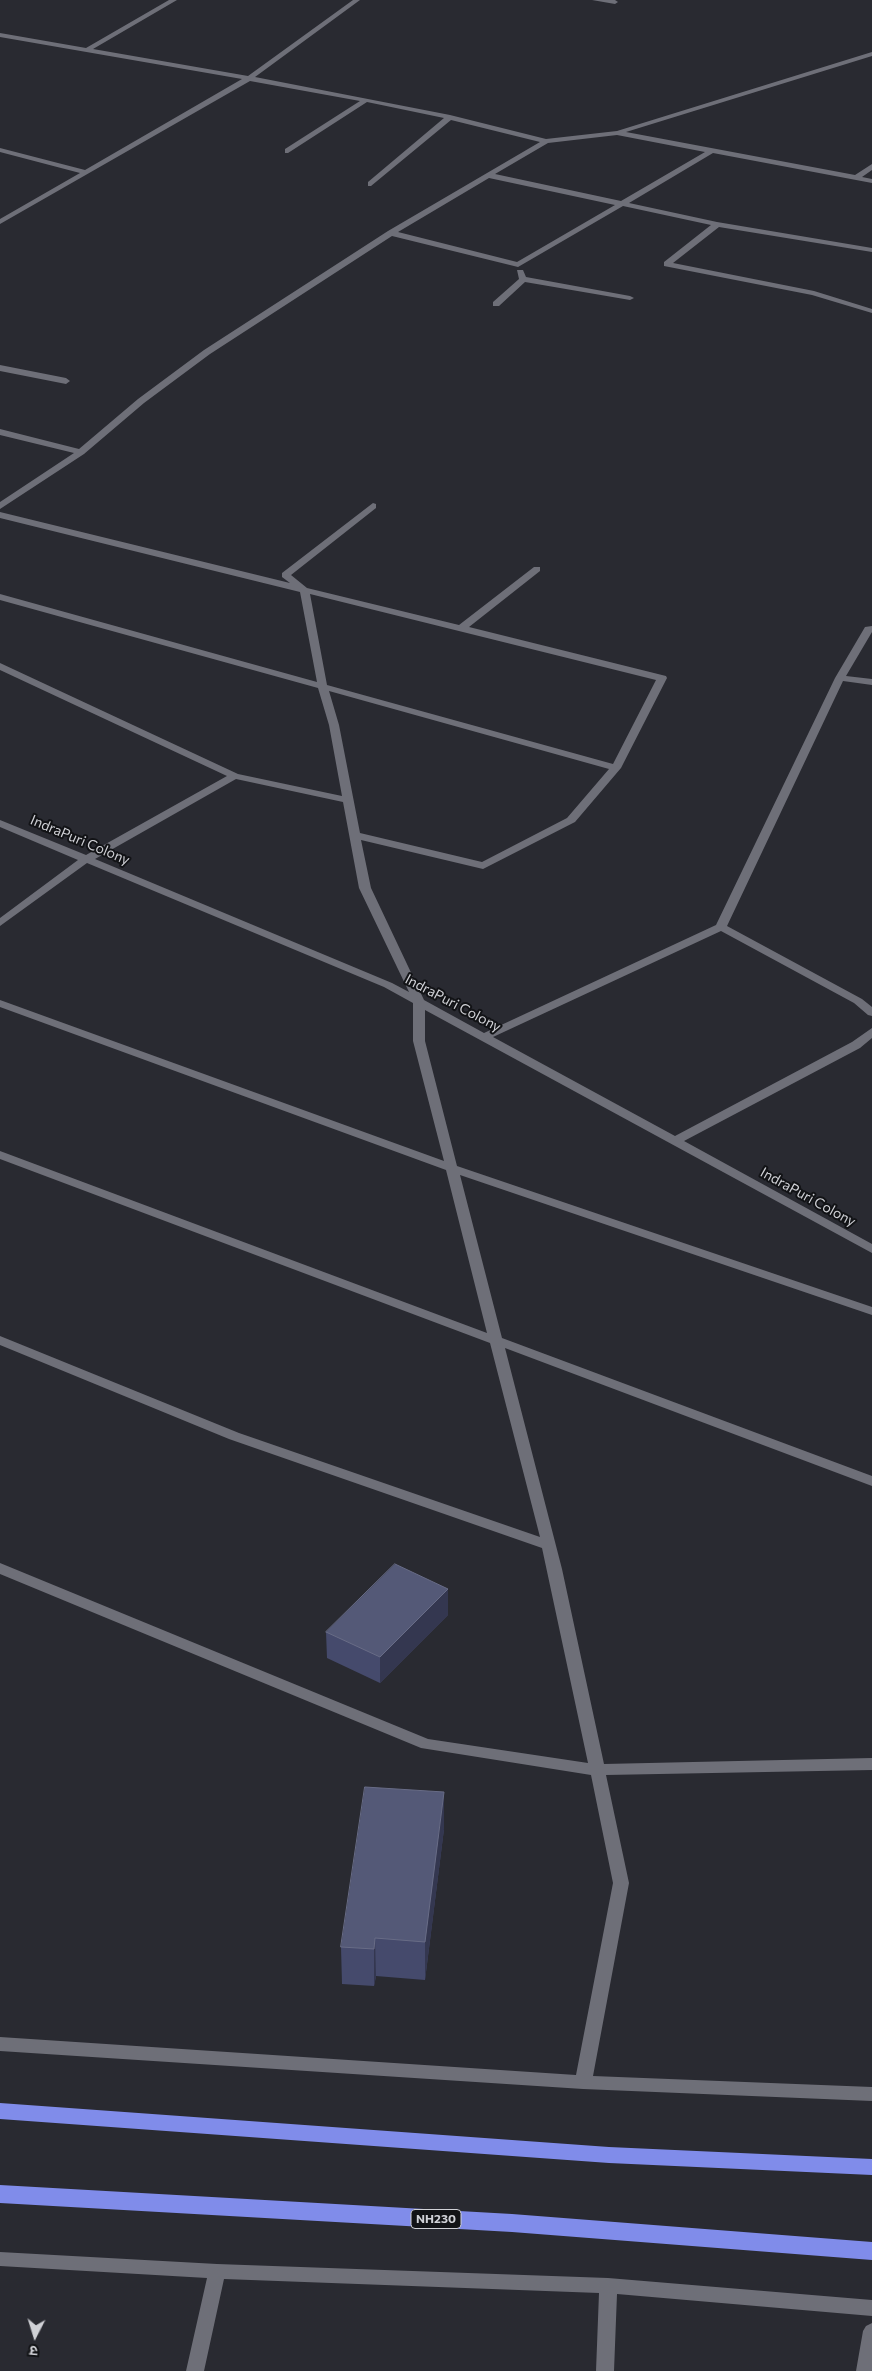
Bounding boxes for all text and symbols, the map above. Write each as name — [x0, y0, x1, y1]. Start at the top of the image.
street label: IndraPuri Colony — [28, 812, 132, 868]
street label: IndraPuri Colony — [402, 971, 504, 1035]
street label: IndraPuri Colony — [757, 1164, 859, 1230]
road number: NH230 — [411, 2210, 461, 2228]
north arrow — [10, 2311, 60, 2361]
text: उ — [29, 2343, 38, 2360]

